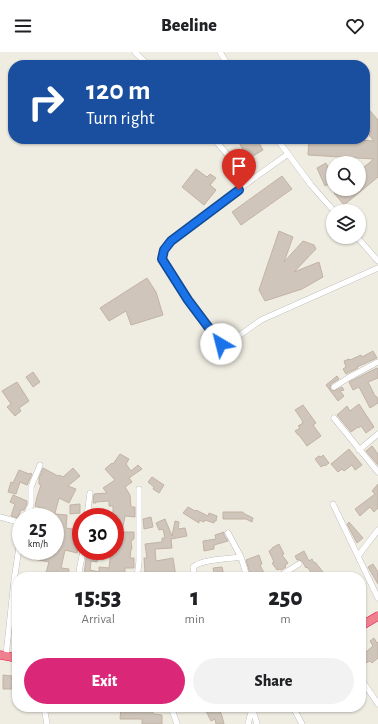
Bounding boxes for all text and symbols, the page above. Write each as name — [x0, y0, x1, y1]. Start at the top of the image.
icon: menu — [12, 15, 34, 37]
icon: heart — [344, 15, 366, 37]
text: Beeline — [161, 17, 217, 35]
icon: right — [20, 76, 72, 128]
text: 120 m — [86, 77, 151, 105]
text: Turn right — [86, 110, 155, 128]
pin — [222, 149, 256, 190]
icon: arrive — [228, 155, 250, 177]
map controls — [326, 156, 366, 244]
button: search — [326, 156, 366, 196]
button: layers — [326, 204, 366, 244]
position arrow — [200, 323, 242, 365]
speed limit sign: 30 — [72, 508, 124, 560]
text: 25 — [29, 519, 47, 539]
text: km/h — [28, 539, 48, 549]
text: 15:53 — [75, 586, 121, 610]
text: 1 — [190, 586, 199, 610]
text: 250 — [268, 586, 303, 610]
text: Arrival — [82, 613, 115, 626]
text: min — [185, 613, 205, 626]
text: m — [280, 613, 291, 626]
button: Exit — [24, 658, 185, 704]
button: Share — [193, 658, 354, 704]

